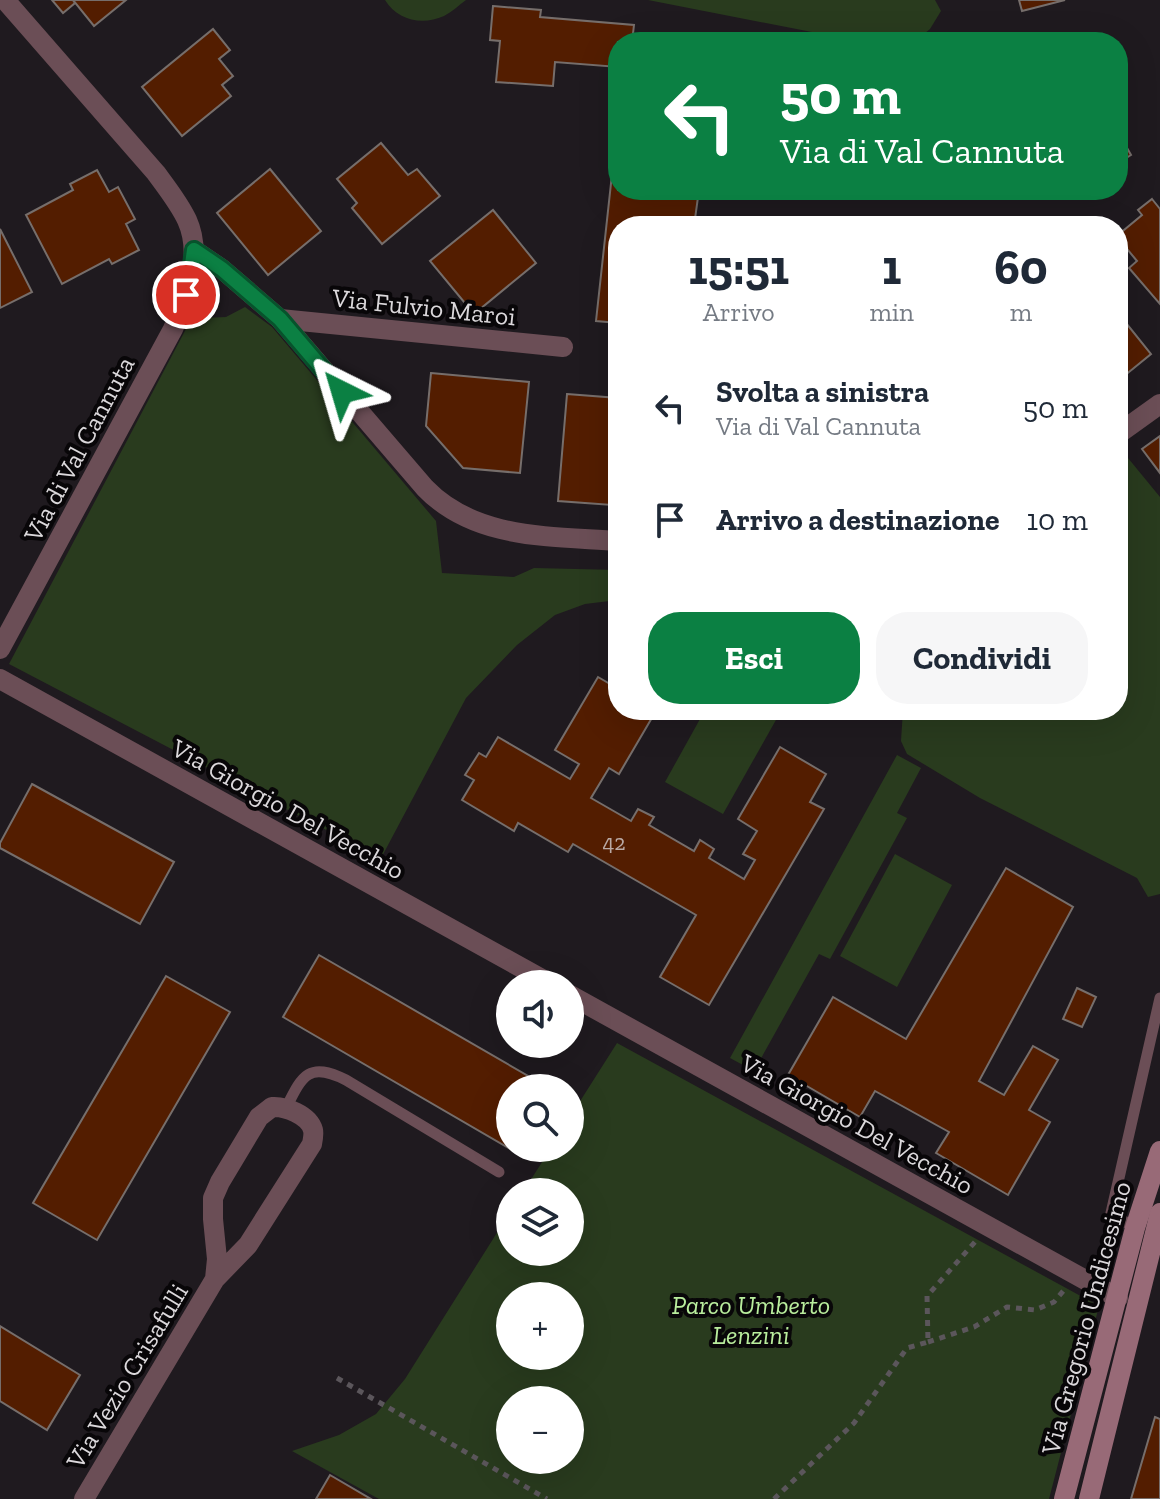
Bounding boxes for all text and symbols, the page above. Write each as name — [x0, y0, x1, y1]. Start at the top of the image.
text: 50 m — [780, 61, 901, 128]
icon: left — [648, 64, 752, 168]
text: Via di Val Cannuta — [780, 129, 1064, 172]
text: 15:51 — [688, 239, 789, 296]
text: 1 — [882, 239, 901, 296]
text: 60 — [994, 239, 1048, 296]
pin — [152, 261, 220, 329]
icon: arrive — [164, 273, 208, 317]
street label: Via Fulvio Maroi — [330, 281, 517, 333]
text: Arrivo — [703, 296, 775, 328]
text: min — [869, 296, 914, 328]
text: m — [1010, 296, 1032, 328]
position arrow — [300, 350, 384, 434]
street label: Via di Val Cannuta — [16, 351, 141, 548]
text: Svolta a sinistra — [716, 374, 929, 410]
icon: left — [648, 386, 692, 430]
text: 50 m — [1023, 390, 1088, 426]
text: Via di Val Cannuta — [716, 410, 921, 442]
icon: arrive — [648, 498, 692, 542]
text: Arrivo a destinazione — [716, 502, 1000, 538]
text: 10 m — [1026, 502, 1088, 538]
button: Esci — [648, 612, 860, 704]
button: Condividi — [876, 612, 1088, 704]
street label: Via Giorgio Del Vecchio — [165, 731, 410, 886]
house number: 42 — [602, 829, 626, 856]
map controls — [496, 970, 584, 1474]
button: sound — [496, 970, 584, 1058]
street label: Via Giorgio Del Vecchio — [734, 1046, 979, 1201]
button: search — [496, 1074, 584, 1162]
button: layers — [496, 1178, 584, 1266]
street label: Via Gregorio Undicesimo — [1034, 1178, 1138, 1459]
street label: Via Vezio Crisafulli — [59, 1278, 195, 1475]
button: + — [496, 1282, 584, 1370]
park label: Parco Umberto Lenzini — [672, 1289, 830, 1351]
button: − — [496, 1386, 584, 1474]

